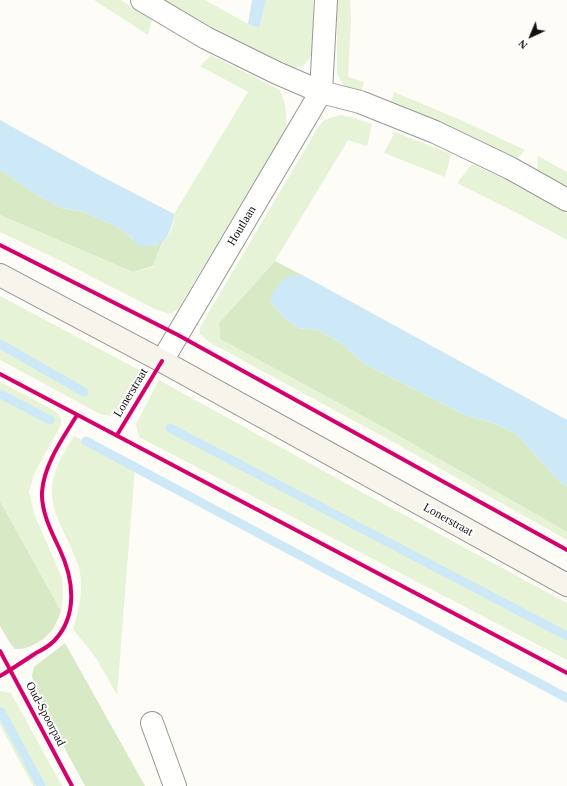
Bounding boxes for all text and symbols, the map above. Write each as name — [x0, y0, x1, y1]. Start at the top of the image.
north arrow — [511, 16, 551, 56]
text: N — [516, 38, 530, 52]
street label: Houtlaan — [225, 203, 259, 249]
street label: Lonerstraat — [111, 366, 151, 420]
street label: Lonerstraat — [421, 500, 475, 540]
street label: Oud-Spoorpad — [22, 679, 68, 749]

